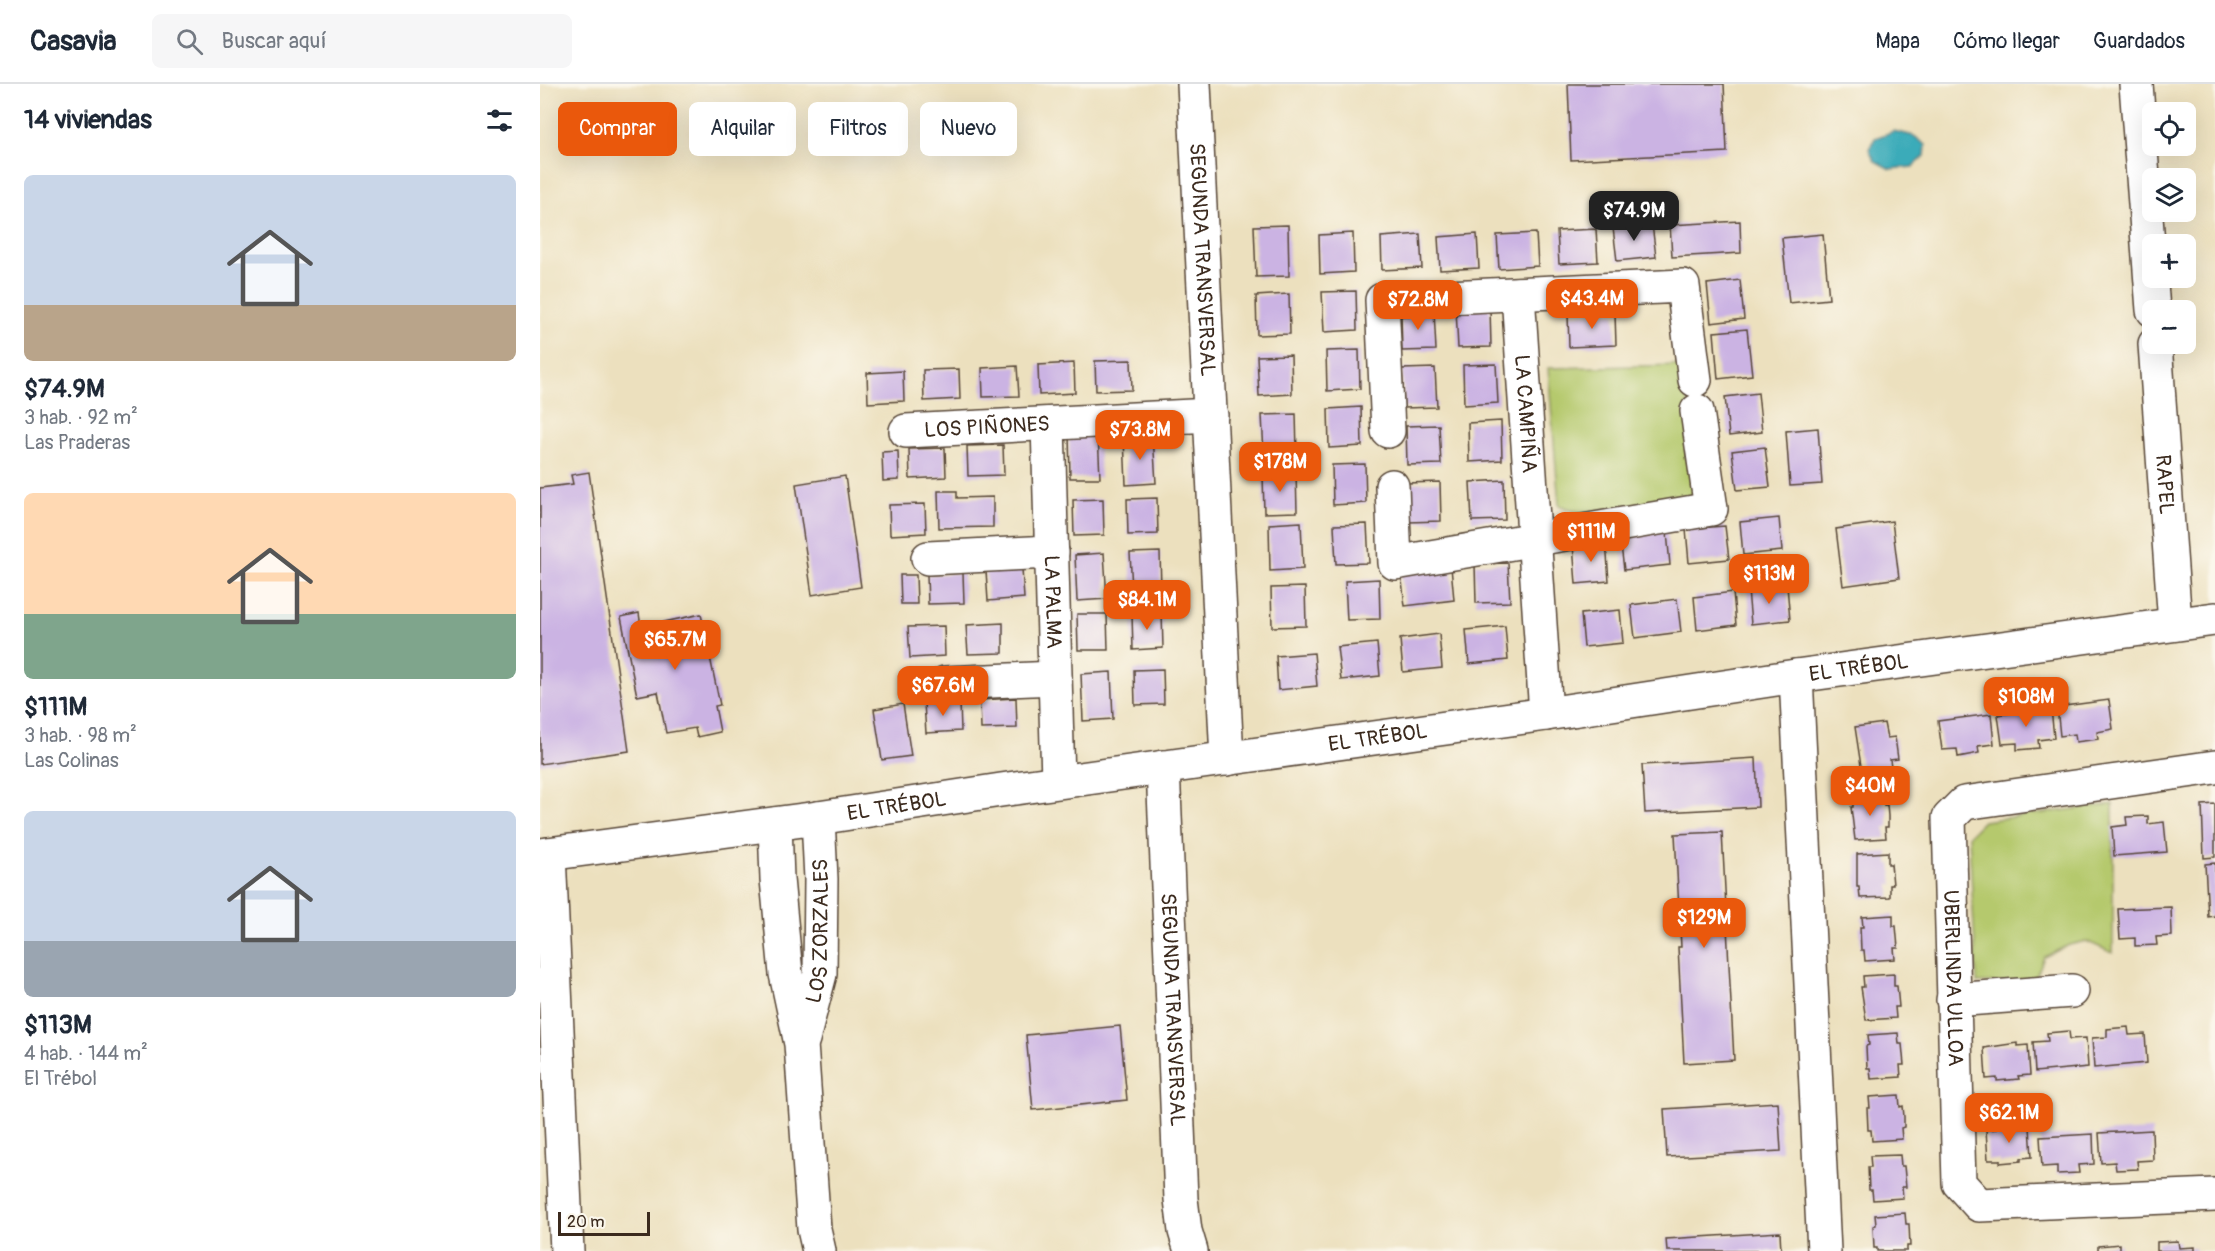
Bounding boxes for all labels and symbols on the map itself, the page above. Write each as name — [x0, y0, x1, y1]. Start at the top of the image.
street label: SEGUNDA TRANSVERSAL — [1183, 142, 1221, 377]
pin: $74.9M — [1585, 191, 1683, 242]
pin: $43.4M — [1543, 279, 1641, 330]
pin: $72.8M — [1369, 280, 1467, 331]
street label: LA CAMPIÑA — [1508, 354, 1543, 474]
street label: LOS PIÑONES — [923, 410, 1050, 444]
pin: $73.8M — [1091, 410, 1189, 461]
pin: $178M — [1238, 442, 1322, 493]
street label: RAPEL — [2149, 454, 2180, 516]
pin: $111M — [1549, 512, 1633, 563]
pin: $113M — [1727, 554, 1811, 605]
street label: LA PALMA — [1038, 555, 1067, 649]
pin: $84.1M — [1098, 580, 1196, 631]
pin: $65.7M — [626, 620, 724, 671]
street label: EL TRÉBOL — [1807, 648, 1910, 688]
pin: $67.6M — [894, 666, 992, 717]
pin: $108M — [1984, 677, 2068, 728]
street label: EL TRÉBOL — [1326, 718, 1429, 758]
pin: $40M — [1834, 766, 1906, 817]
street label: EL TRÉBOL — [845, 786, 948, 827]
street label: LOS ZORZALES — [800, 858, 835, 1006]
street label: UBERLINDA ULLOA — [1937, 889, 1969, 1067]
street label: SEGUNDA TRANSVERSAL — [1154, 892, 1191, 1127]
pin: $129M — [1662, 898, 1746, 949]
pin: $62.1M — [1960, 1093, 2058, 1144]
scale bar — [558, 1209, 650, 1236]

